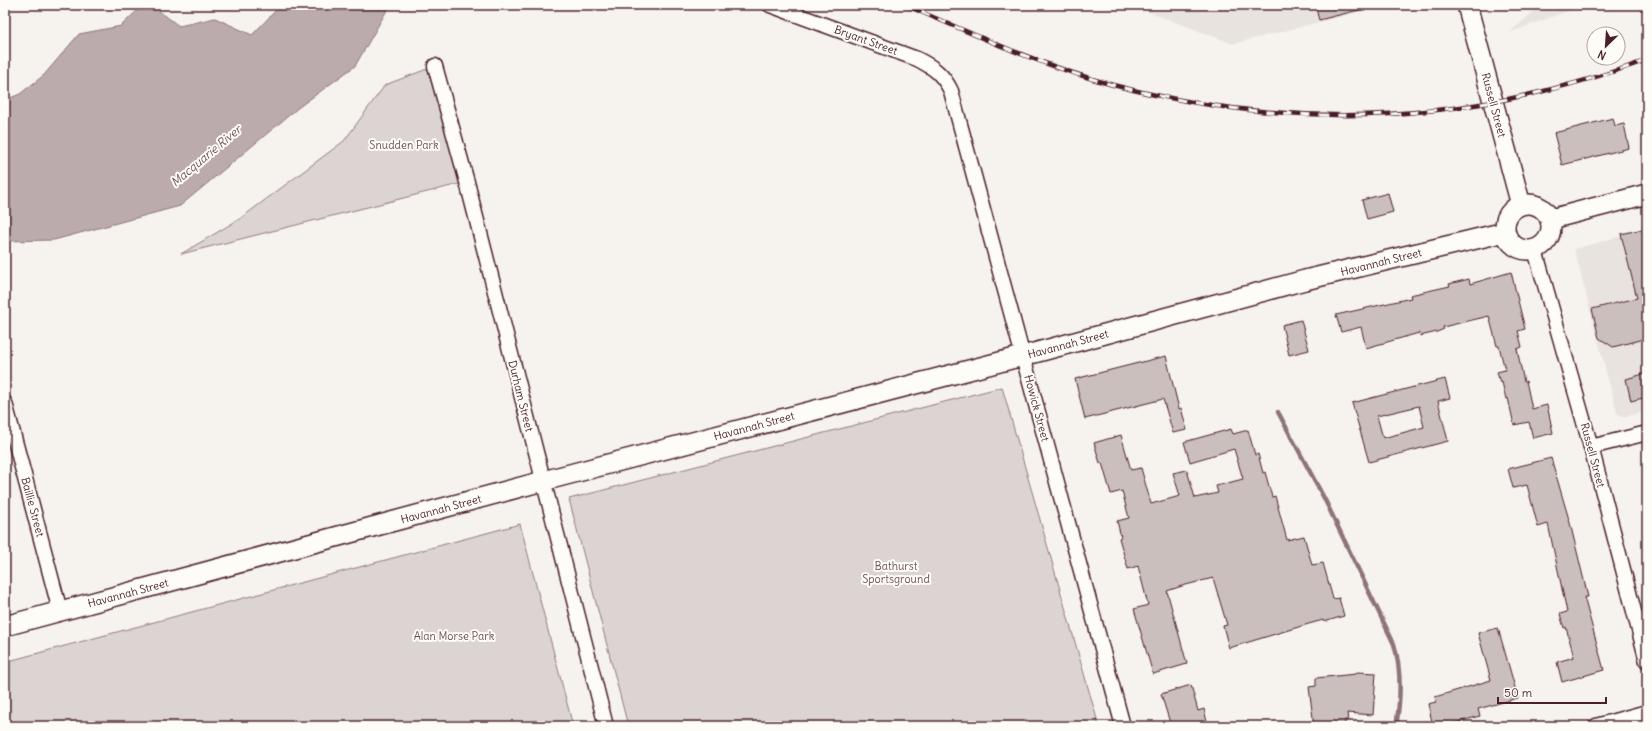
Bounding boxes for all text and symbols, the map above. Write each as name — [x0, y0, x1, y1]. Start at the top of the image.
street label: Bryant Street — [833, 22, 900, 58]
north arrow — [1586, 26, 1626, 66]
text: N — [1595, 47, 1608, 63]
street label: Russell Street — [1479, 71, 1509, 139]
water label: Macquarie River — [167, 120, 246, 189]
park label: Snudden Park — [369, 138, 439, 152]
street label: Havannah Street — [1339, 245, 1423, 279]
street label: Havannah Street — [1026, 326, 1110, 362]
street label: Durham Street — [505, 359, 537, 433]
street label: Howick Street — [1021, 373, 1053, 443]
street label: Havannah Street — [712, 408, 796, 444]
street label: Russell Street — [1578, 421, 1608, 489]
street label: Baillie Street — [18, 476, 48, 539]
street label: Havannah Street — [399, 491, 483, 527]
park label: Bathurst Sportsground — [862, 559, 930, 586]
street label: Havannah Street — [86, 575, 170, 611]
park label: Alan Morse Park — [414, 629, 495, 643]
scale bar — [1498, 679, 1606, 705]
text: 50 m — [1504, 685, 1533, 700]

